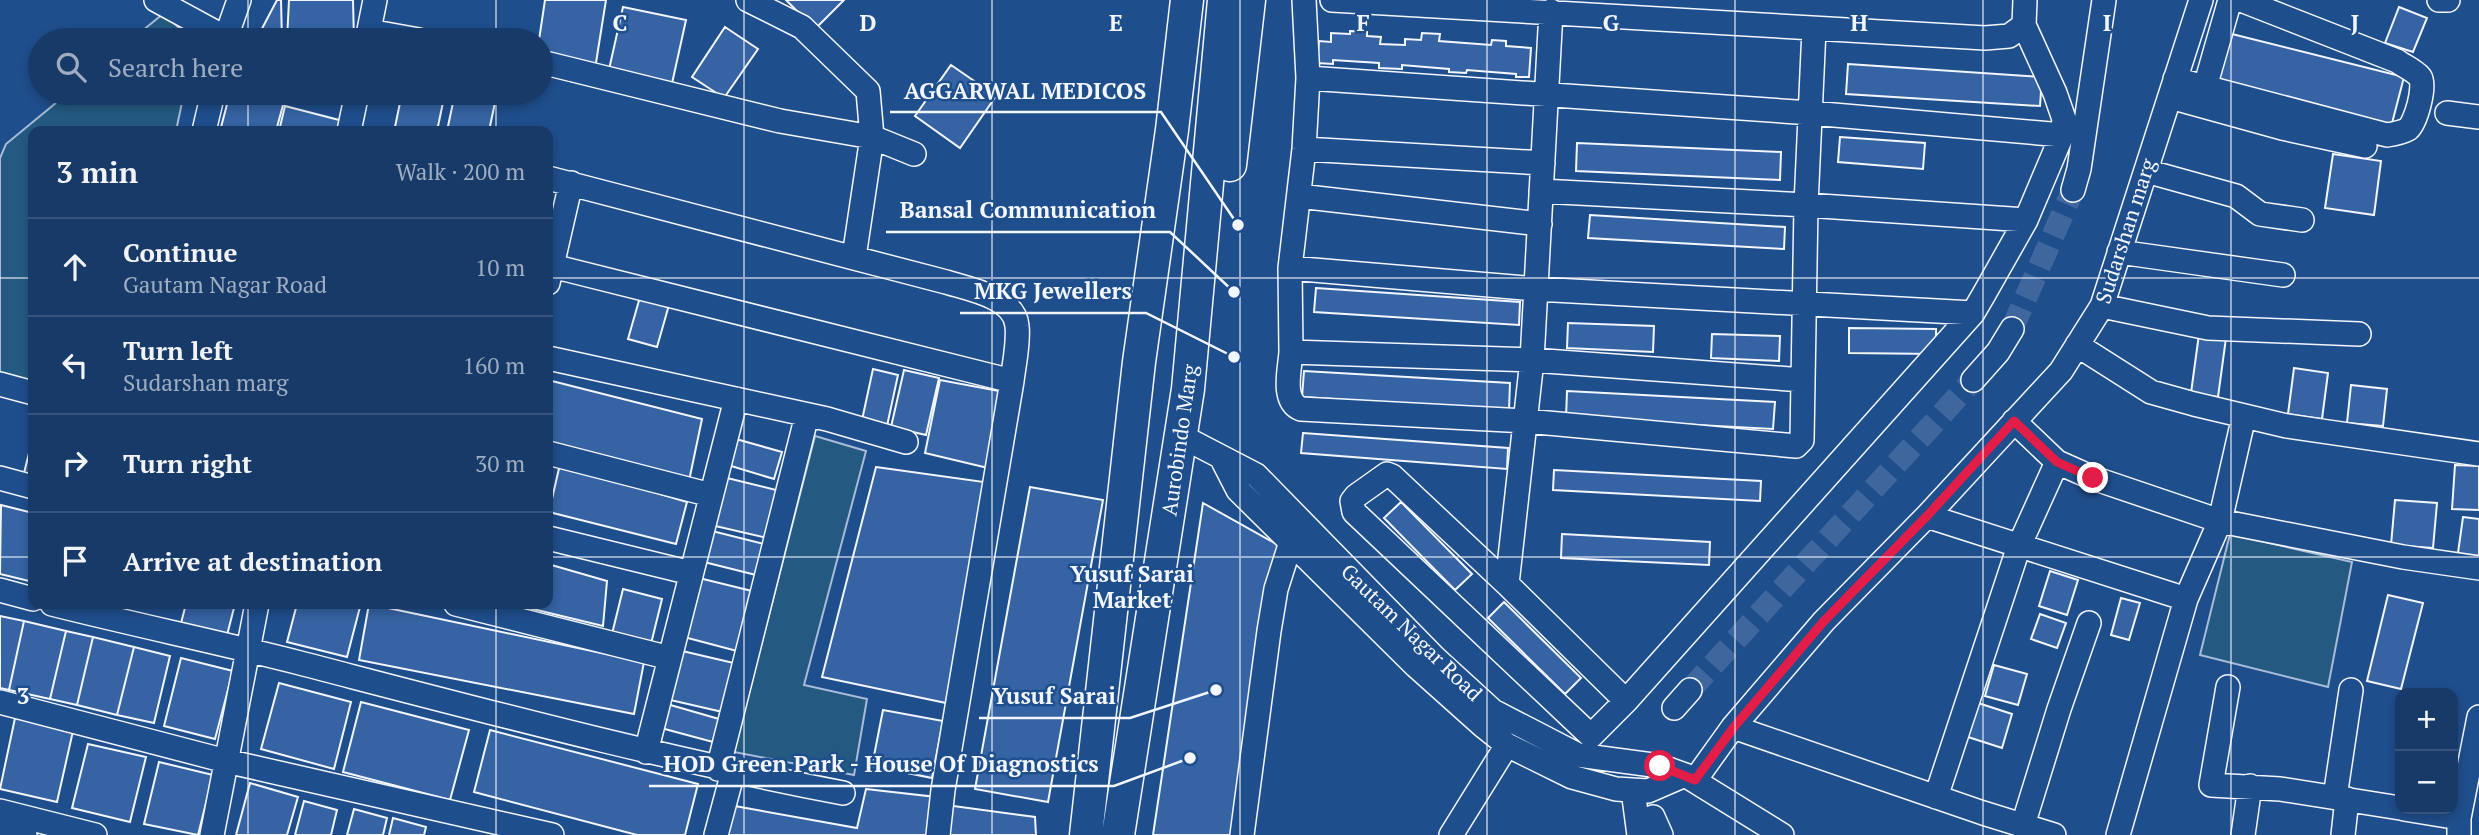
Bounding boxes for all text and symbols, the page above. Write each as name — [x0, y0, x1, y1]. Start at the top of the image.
text: C — [613, 7, 628, 38]
text: D — [860, 7, 877, 38]
text: E — [1109, 7, 1123, 38]
text: F — [1356, 7, 1370, 38]
text: G — [1603, 7, 1620, 38]
text: H — [1850, 7, 1868, 38]
text: I — [2103, 7, 2111, 38]
text: J — [2351, 7, 2359, 38]
search box — [28, 28, 553, 105]
icon: search — [52, 48, 90, 86]
text: Search here — [108, 50, 243, 84]
callout: AGGARWAL MEDICOS — [890, 68, 1161, 112]
text: AGGARWAL MEDICOS — [904, 75, 1146, 106]
text: 3 min — [56, 152, 138, 192]
street label: Sudarshan marg — [2088, 154, 2162, 307]
text: Walk · 200 m — [396, 156, 525, 187]
callout: Bansal Communication — [886, 188, 1170, 232]
text: Bansal Communication — [900, 194, 1156, 225]
text: Continue — [123, 235, 237, 269]
icon: ahead — [56, 248, 94, 286]
text: 10 m — [475, 252, 525, 283]
text: Gautam Nagar Road — [123, 269, 327, 300]
callout: MKG Jewellers — [960, 269, 1146, 313]
text: MKG Jewellers — [974, 275, 1132, 306]
text: Turn left — [123, 333, 233, 367]
icon: left — [56, 346, 94, 384]
text: 160 m — [463, 350, 525, 381]
street label: Aurobindo Marg — [1155, 362, 1204, 518]
text: Sudarshan marg — [123, 367, 288, 398]
icon: right — [56, 444, 94, 482]
text: Turn right — [123, 446, 252, 480]
text: 30 m — [475, 448, 525, 479]
route end — [2077, 462, 2108, 493]
icon: arrive — [56, 542, 94, 580]
text: Arrive at destination — [123, 544, 382, 578]
street label: Gautam Nagar Road — [1335, 557, 1489, 707]
district label: Yusuf Sarai Market — [1070, 558, 1194, 615]
callout: Yusuf Sarai — [979, 674, 1130, 718]
text: 3 — [17, 680, 30, 711]
text: Yusuf Sarai — [992, 680, 1116, 711]
map controls — [2395, 688, 2458, 814]
button: + — [2395, 688, 2458, 751]
callout: HOD Green Park - House Of Diagnostics — [649, 742, 1114, 786]
text: HOD Green Park - House Of Diagnostics — [663, 748, 1099, 779]
route start — [1644, 750, 1675, 781]
button: − — [2395, 751, 2458, 814]

